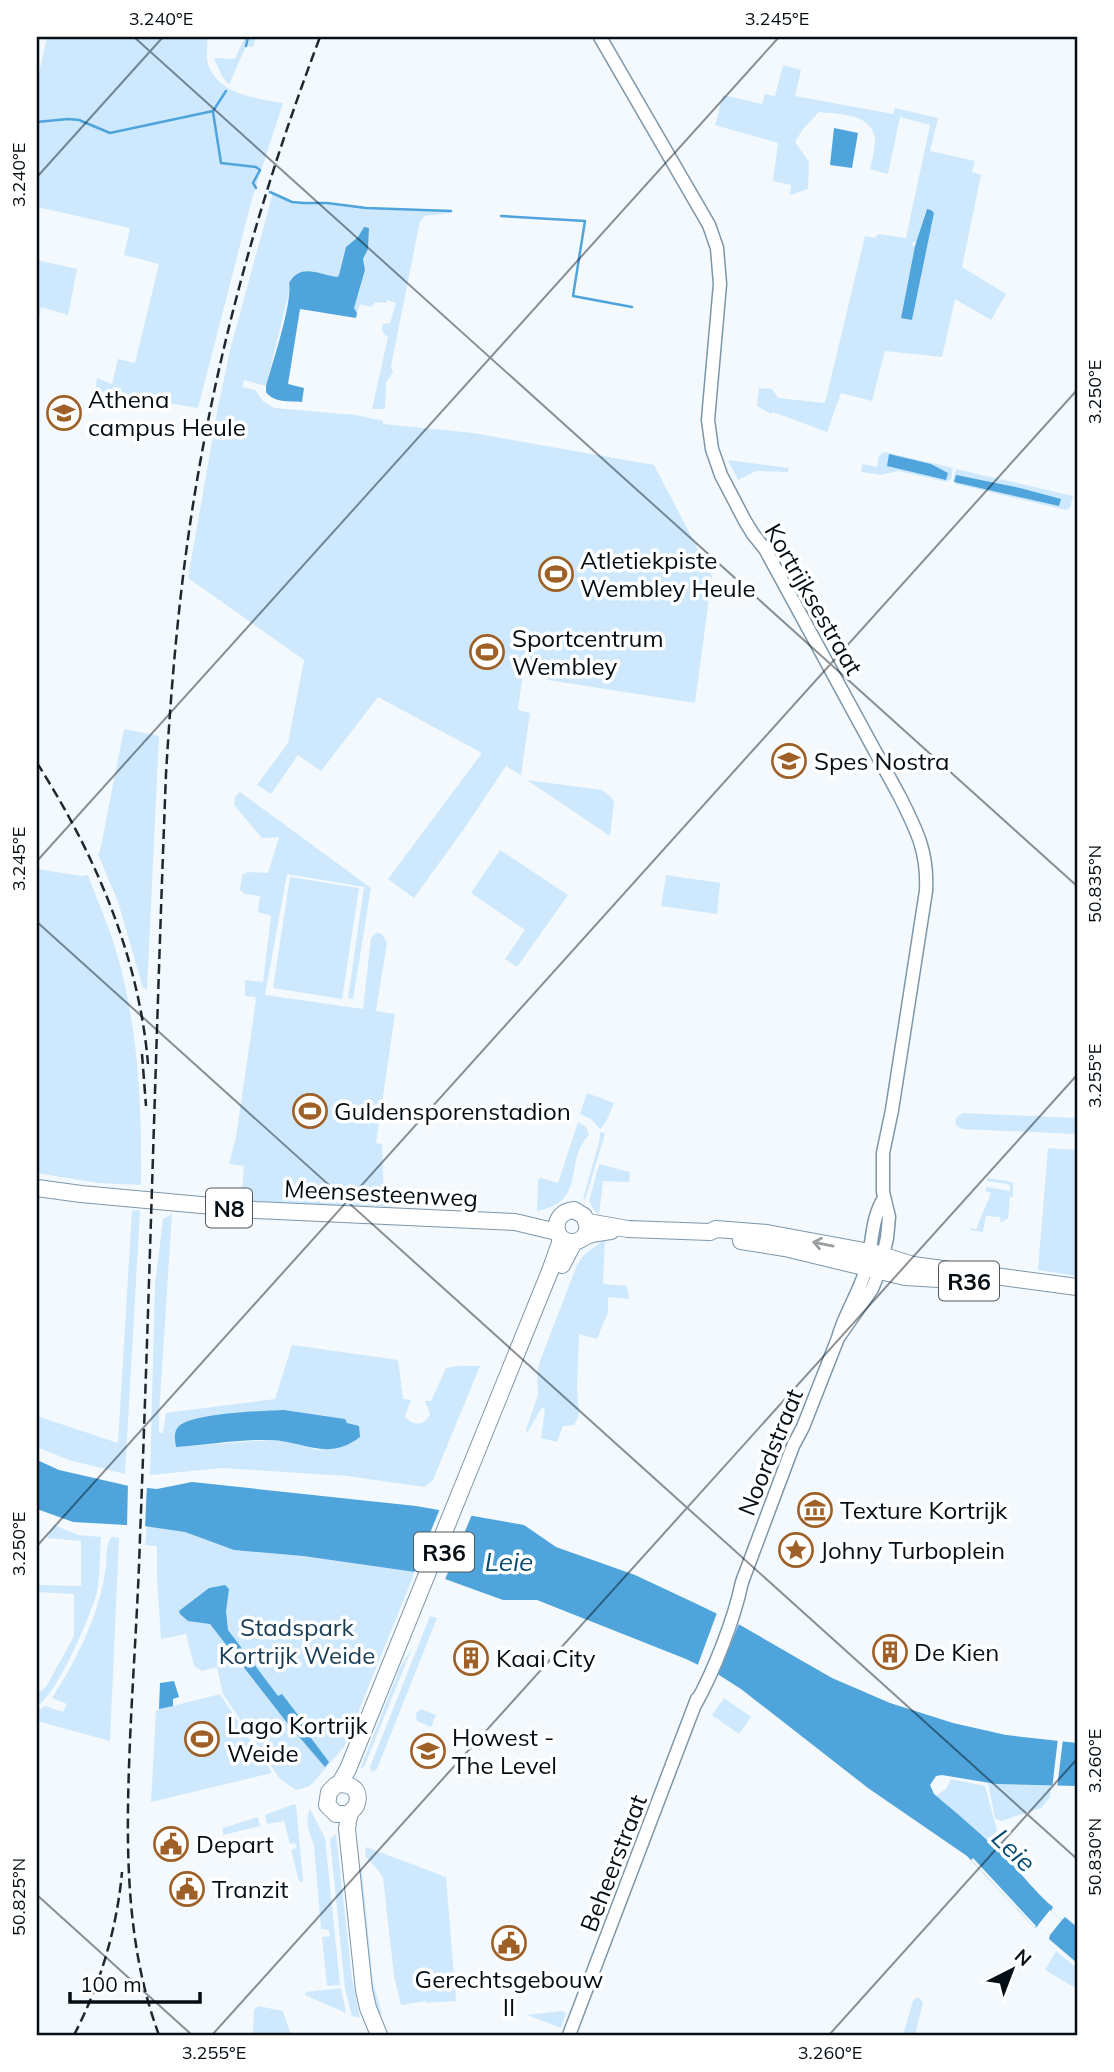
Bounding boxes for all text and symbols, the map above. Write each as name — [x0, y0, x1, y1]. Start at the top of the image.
text: 3.240°E — [129, 7, 193, 30]
text: 3.245°E — [745, 7, 809, 30]
text: 3.240°E — [7, 143, 30, 207]
text: 3.250°E — [1083, 360, 1106, 424]
place label: Athena campus Heule — [88, 384, 246, 442]
school or university icon: Athena campus Heule — [45, 394, 83, 432]
street label: Kortrijksestraat — [759, 518, 869, 680]
place label: Atletiekpiste Wembley Heule — [580, 545, 755, 603]
sports icon: Atletiekpiste Wembley Heule — [537, 555, 575, 593]
place label: Sportcentrum Wembley — [512, 623, 663, 681]
sports icon: Sportcentrum Wembley — [468, 633, 506, 671]
school or university icon: Spes Nostra — [770, 742, 808, 780]
place label: Spes Nostra — [814, 746, 949, 776]
text: 3.245°E — [7, 827, 30, 891]
text: 50.835°N — [1083, 845, 1106, 923]
text: 3.255°E — [1083, 1044, 1106, 1108]
sports icon: Guldensporenstadion — [291, 1092, 329, 1130]
place label: Guldensporenstadion — [334, 1096, 571, 1126]
street label: Meensesteenweg — [283, 1173, 479, 1213]
road number: N8 — [206, 1189, 252, 1228]
one-way arrow — [812, 1236, 835, 1250]
road number: R36 — [939, 1262, 999, 1300]
street label: Noordstraat — [731, 1384, 809, 1520]
museum icon: Texture Kortrijk — [796, 1491, 834, 1529]
place label: Texture Kortrijk — [840, 1495, 1008, 1525]
text: 3.250°E — [7, 1512, 30, 1576]
place icon: Johny Turboplein — [777, 1531, 815, 1569]
road number: R36 — [414, 1532, 474, 1572]
place label: Johny Turboplein — [820, 1535, 1005, 1565]
water label: Leie — [485, 1545, 533, 1578]
park label: Stadspark Kortrijk Weide — [219, 1612, 375, 1670]
building icon: De Kien — [871, 1633, 909, 1671]
place label: De Kien — [914, 1637, 999, 1667]
building icon: Kaai City — [452, 1639, 490, 1677]
place label: Kaai City — [496, 1643, 596, 1673]
place label: Lago Kortrijk Weide — [227, 1710, 368, 1768]
sports icon: Lago Kortrijk Weide — [183, 1720, 221, 1758]
place label: Howest - The Level — [452, 1722, 557, 1780]
text: 3.260°E — [1083, 1729, 1106, 1793]
school or university icon: Howest - The Level — [409, 1732, 447, 1770]
street label: Beheerstraat — [573, 1790, 653, 1936]
text: 50.830°N — [1083, 1818, 1106, 1896]
water label: Leie — [985, 1821, 1043, 1879]
public building icon: Depart — [152, 1825, 190, 1863]
place label: Depart — [196, 1829, 274, 1859]
text: 50.825°N — [7, 1858, 30, 1936]
public building icon: Tranzit — [168, 1870, 206, 1908]
place label: Tranzit — [212, 1874, 288, 1904]
public building icon: Gerechtsgebouw II — [490, 1924, 528, 1962]
north arrow — [978, 1936, 1048, 2006]
text: N — [1010, 1944, 1037, 1971]
scale bar — [70, 1960, 200, 2004]
place label: Gerechtsgebouw II — [415, 1964, 604, 2022]
text: 100 m — [80, 1971, 142, 1997]
text: 3.255°E — [182, 2041, 246, 2064]
text: 3.260°E — [798, 2041, 862, 2064]

